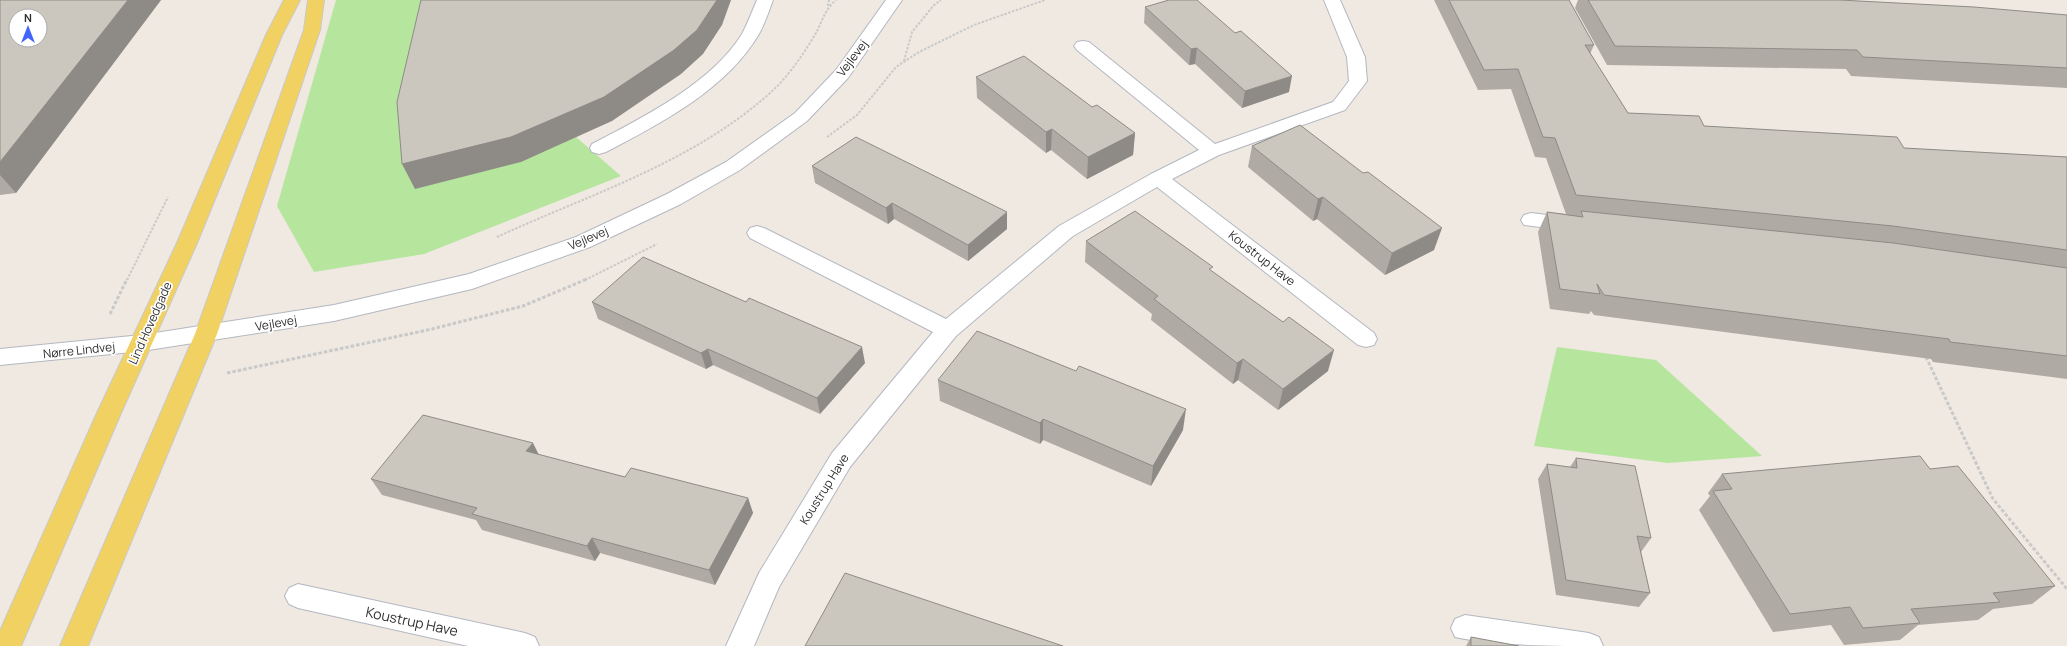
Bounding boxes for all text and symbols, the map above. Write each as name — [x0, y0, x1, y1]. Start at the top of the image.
north arrow — [8, 8, 48, 48]
text: N — [24, 10, 32, 25]
street label: Vejlevej — [833, 36, 871, 80]
street label: Vejlevej — [565, 222, 611, 254]
street label: Koustrup Have — [1225, 227, 1299, 289]
street label: Lind Hovedgade — [124, 279, 176, 367]
street label: Vejlevej — [254, 311, 298, 335]
street label: Nørre Lindvej — [42, 338, 116, 362]
street label: Koustrup Have — [795, 450, 853, 528]
street label: Koustrup Have — [364, 602, 460, 640]

